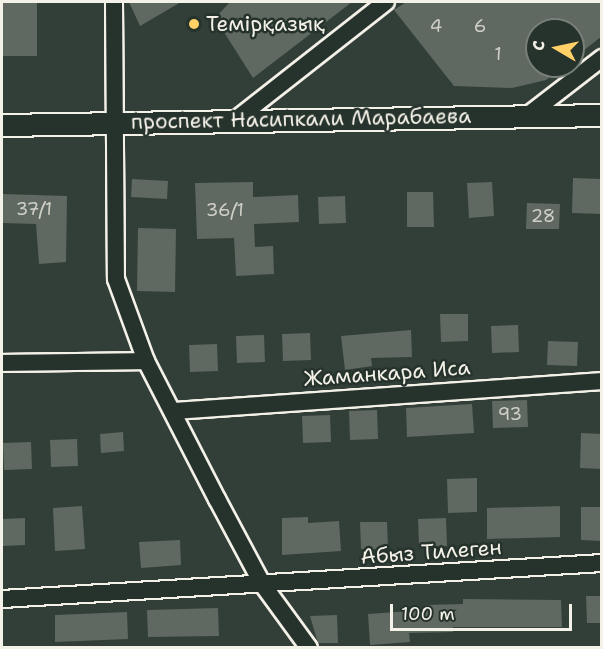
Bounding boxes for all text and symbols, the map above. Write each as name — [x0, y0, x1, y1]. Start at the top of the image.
place label: Темірқазық — [206, 11, 325, 37]
house number: 4 — [430, 15, 442, 37]
house number: 6 — [474, 15, 486, 37]
marker: Темірқазық — [187, 17, 201, 31]
north arrow — [525, 18, 585, 78]
text: С — [528, 39, 550, 52]
house number: 1 — [494, 43, 502, 65]
street label: проспект Насипкали Марабаева — [131, 103, 471, 135]
house number: 37/1 — [16, 198, 52, 220]
house number: 36/1 — [206, 199, 244, 221]
house number: 28 — [531, 205, 555, 227]
street label: Жаманкара Иса — [303, 355, 471, 391]
house number: 93 — [498, 403, 522, 425]
street label: Абыз Тилеген — [360, 534, 502, 570]
scale bar — [393, 592, 574, 630]
text: 100 m — [401, 602, 455, 626]

